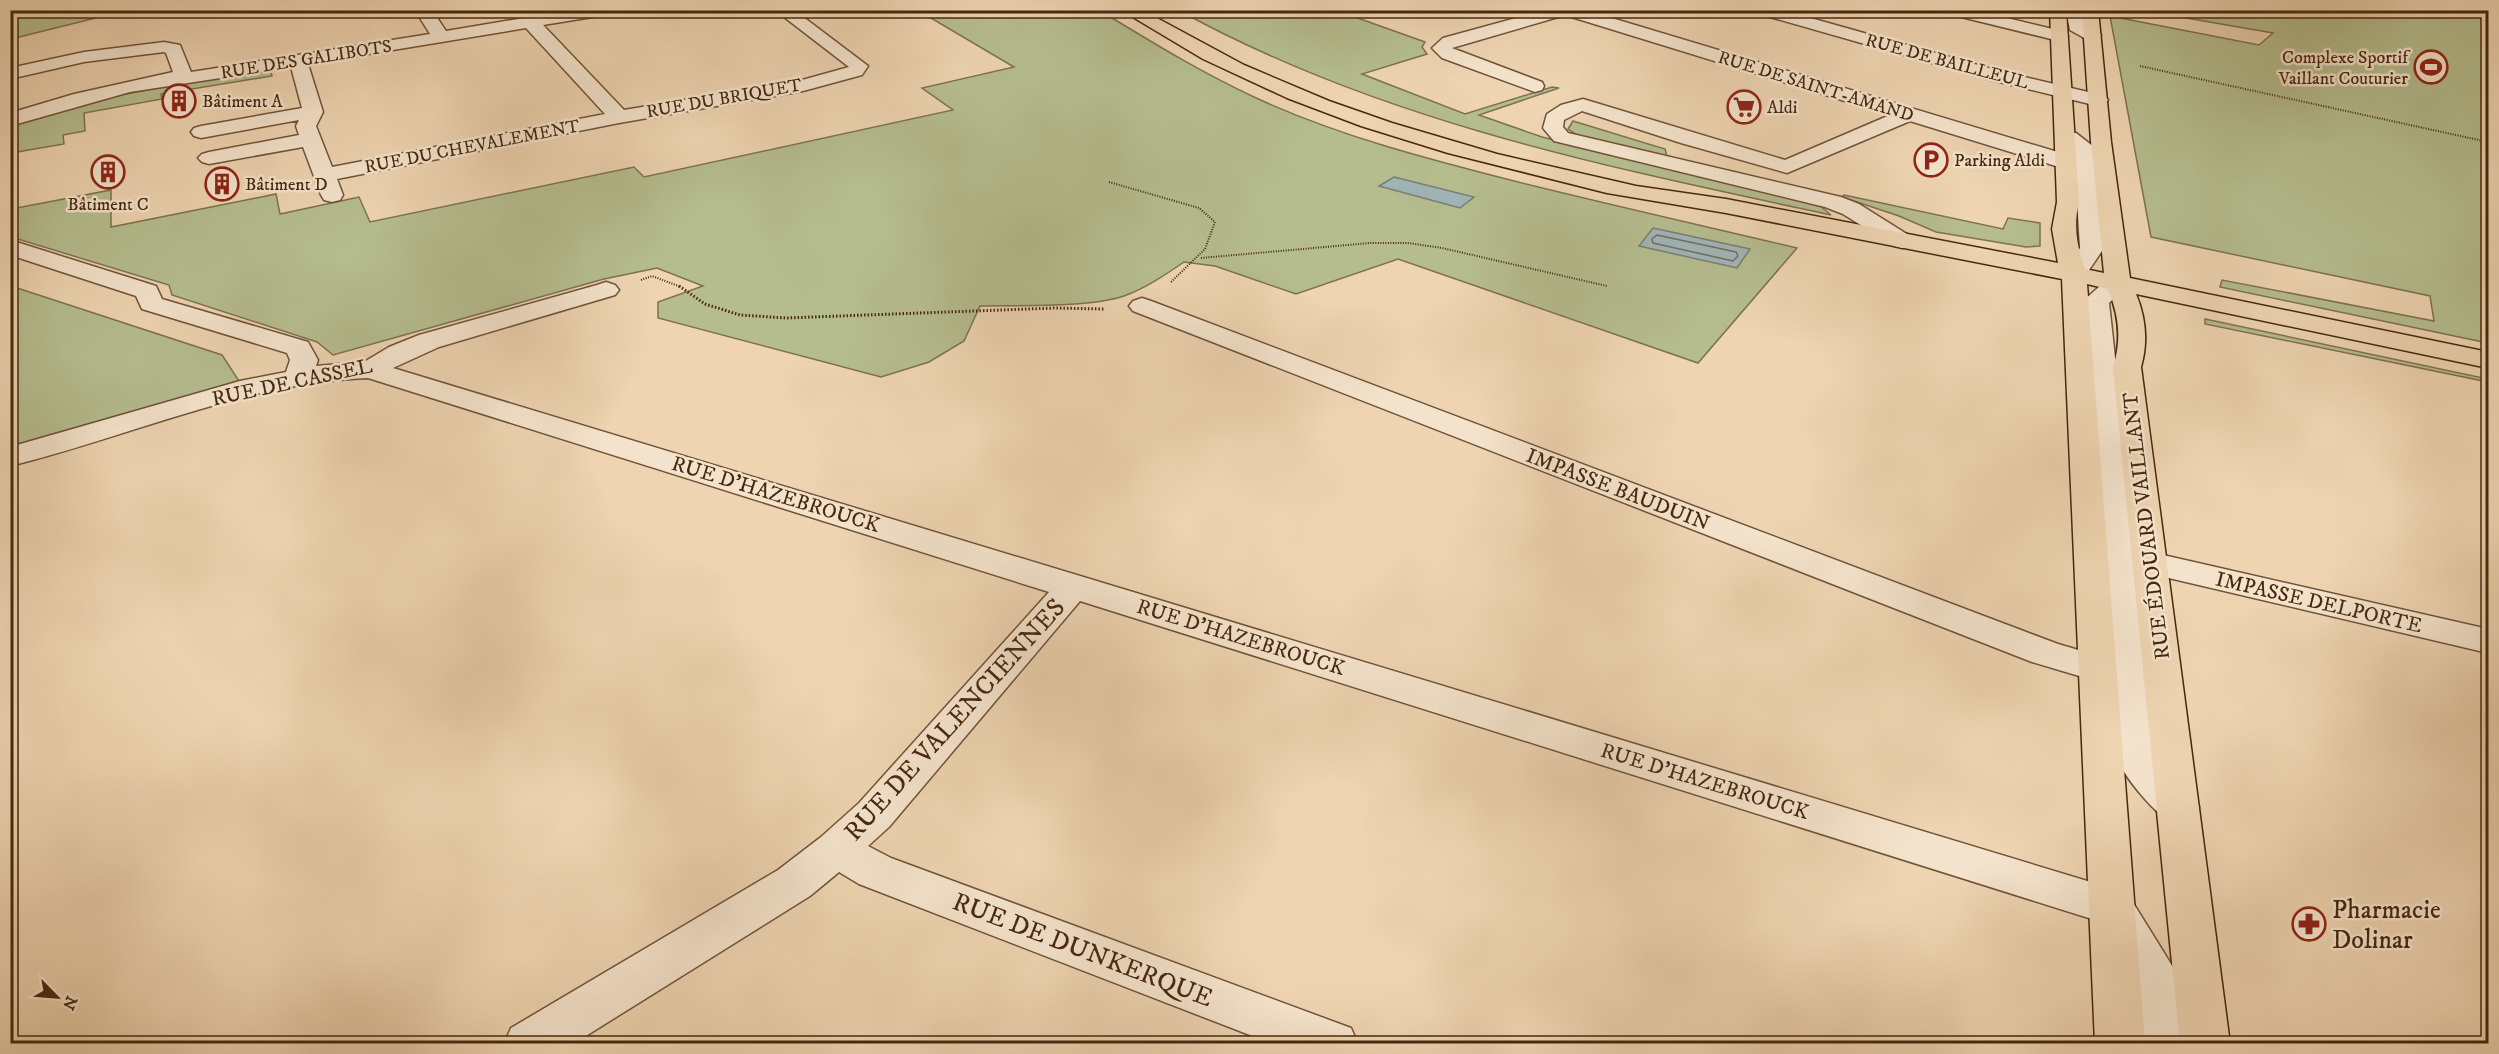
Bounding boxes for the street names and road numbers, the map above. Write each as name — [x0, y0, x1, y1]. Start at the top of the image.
street label: RUE DE BAILLEUL — [1863, 30, 2031, 94]
street label: RUE DES GALIBOTS — [219, 36, 393, 84]
street label: RUE DE SAINT-AMAND — [1715, 47, 1916, 127]
street label: RUE DU BRIQUET — [645, 74, 804, 123]
street label: RUE DU CHEVALEMENT — [363, 115, 582, 179]
street label: RUE DE CASSEL — [210, 353, 375, 413]
street label: RUE ÉDOUARD VAILLANT — [2117, 391, 2176, 661]
street label: IMPASSE BAUDUIN — [1522, 443, 1713, 537]
street label: RUE D'HAZEBROUCK — [669, 451, 883, 539]
street label: IMPASSE DELPORTE — [2213, 567, 2425, 639]
street label: RUE DE VALENCIENNES — [837, 592, 1073, 848]
street label: RUE D'HAZEBROUCK — [1134, 594, 1348, 682]
street label: RUE D'HAZEBROUCK — [1598, 738, 1812, 826]
street label: RUE DE DUNKERQUE — [948, 886, 1217, 1015]

